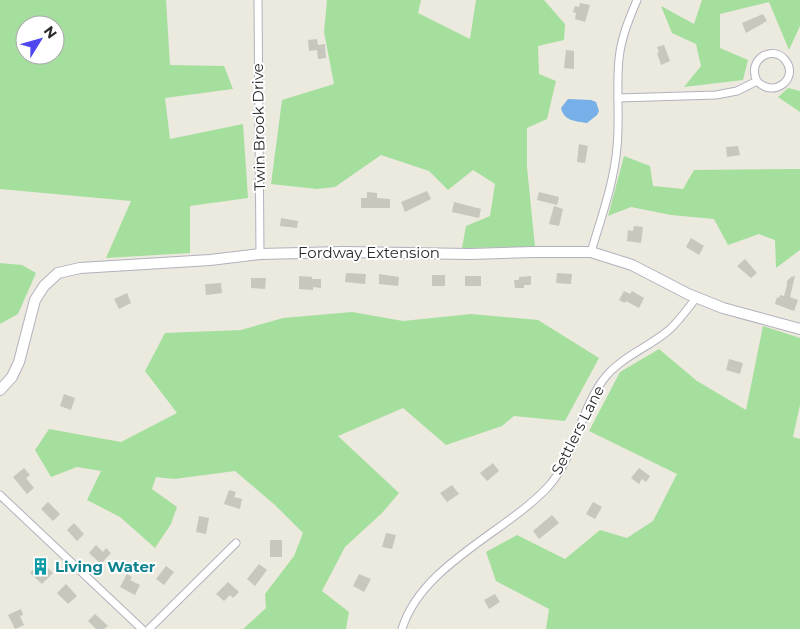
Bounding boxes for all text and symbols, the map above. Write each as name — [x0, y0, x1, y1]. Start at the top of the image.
north arrow — [15, 15, 65, 65]
text: N — [40, 22, 61, 42]
street label: Twin Brook Drive — [248, 63, 269, 191]
street label: Fordway Extension — [298, 243, 440, 262]
street label: Settlers Lane — [547, 382, 608, 478]
building icon: Living Water — [31, 557, 51, 577]
place label: Living Water — [55, 557, 156, 576]

